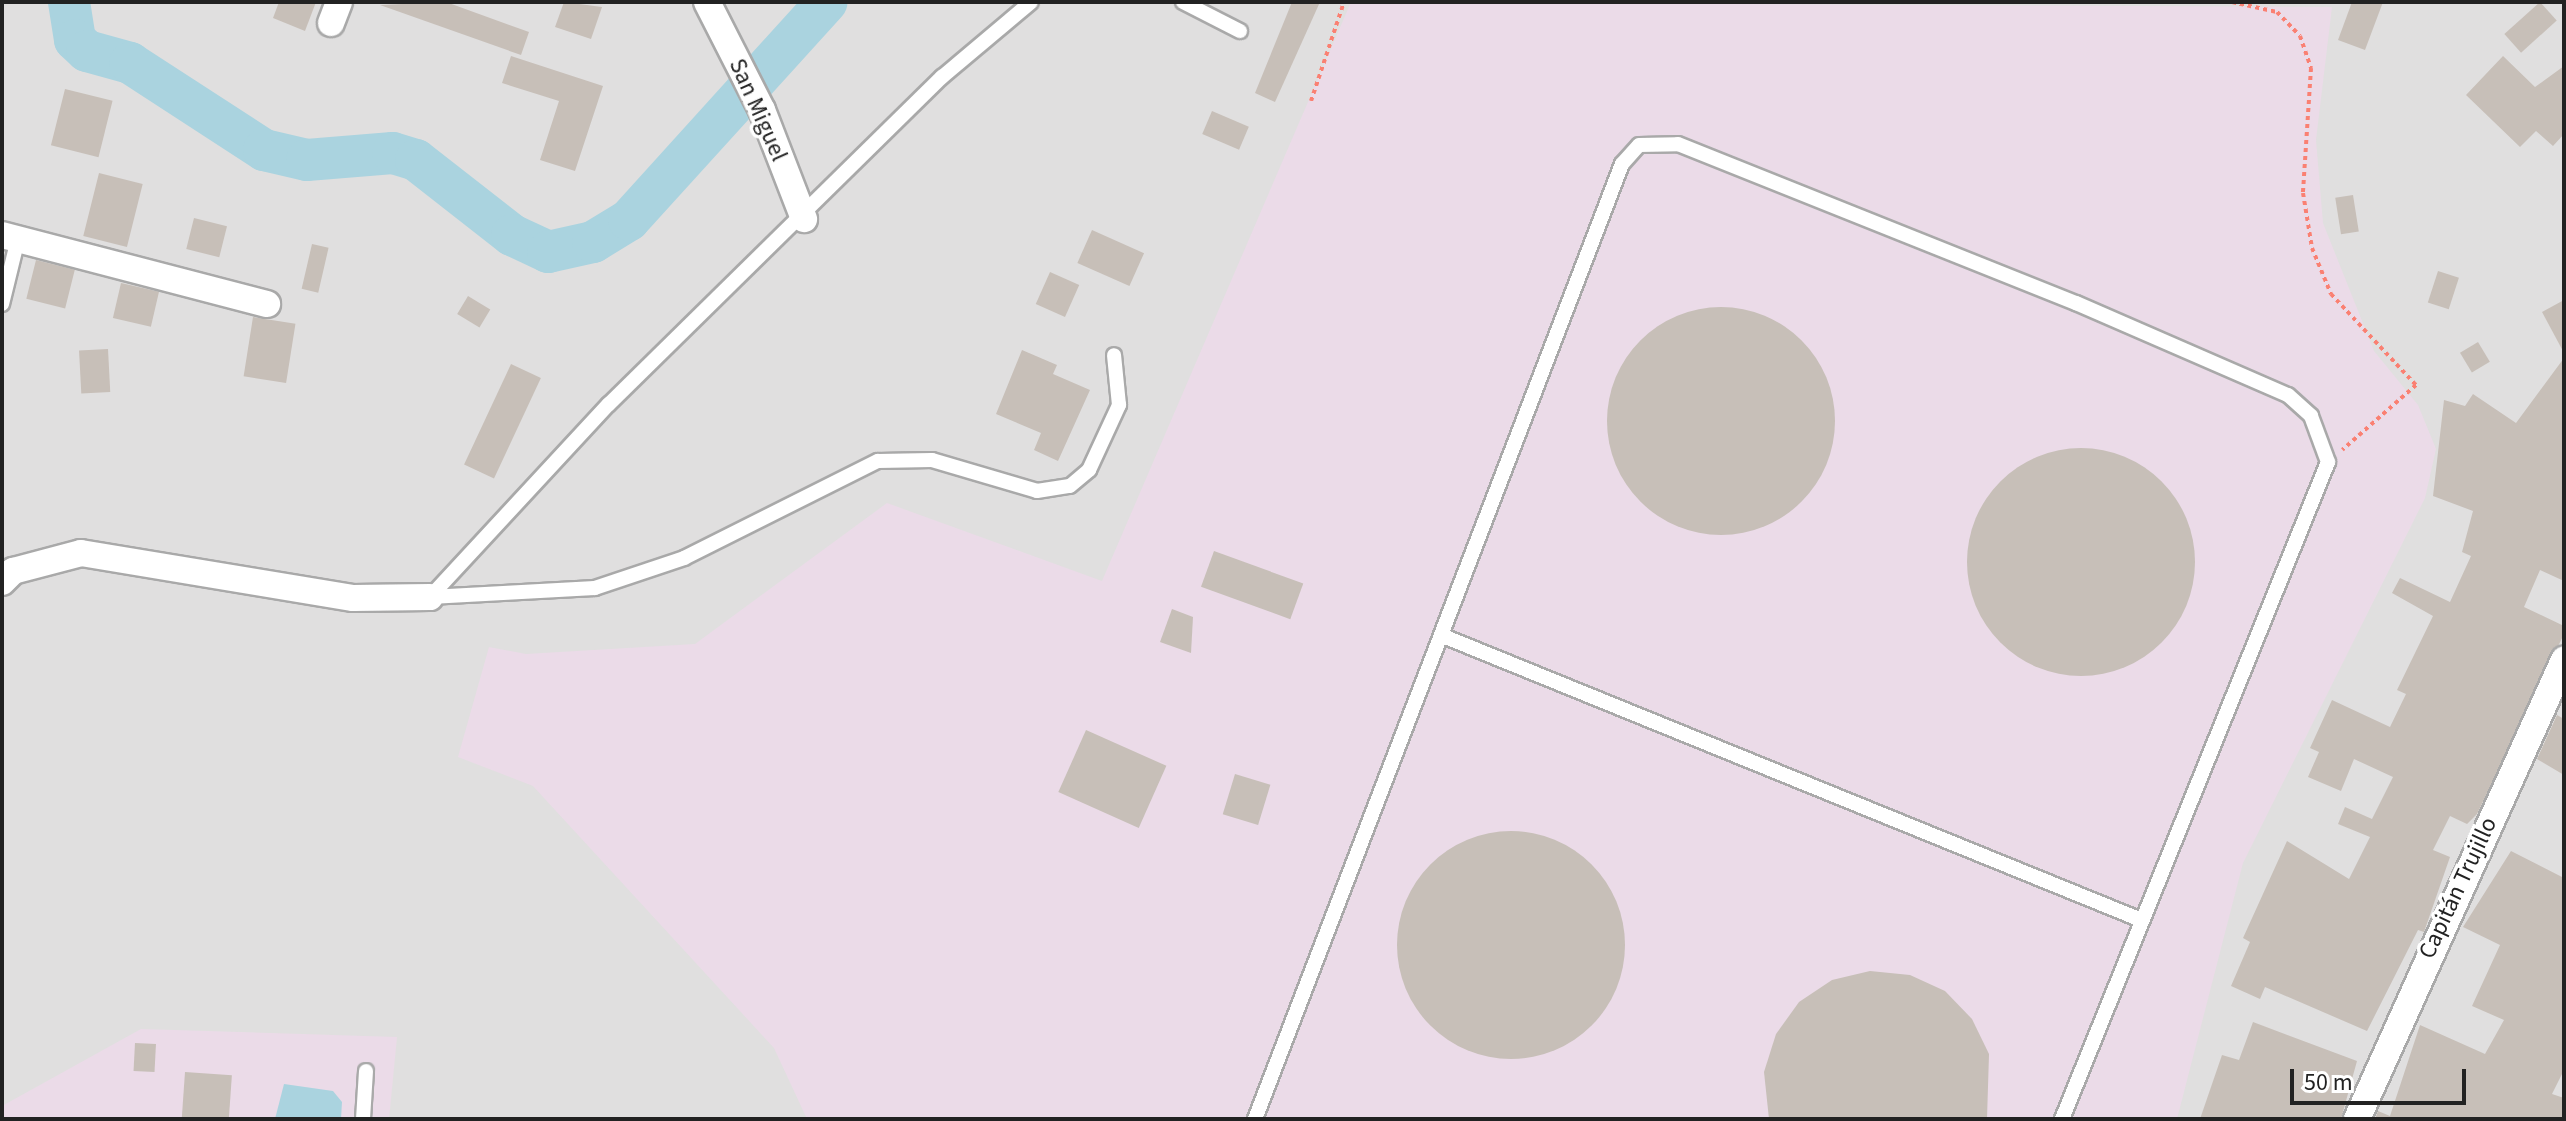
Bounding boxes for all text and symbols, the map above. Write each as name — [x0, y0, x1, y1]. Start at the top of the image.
street label: San Miguel — [723, 54, 793, 166]
street label: Capitán Trujillo — [2413, 813, 2503, 963]
scale bar — [2294, 1053, 2470, 1103]
text: 50 m — [2304, 1065, 2353, 1100]

